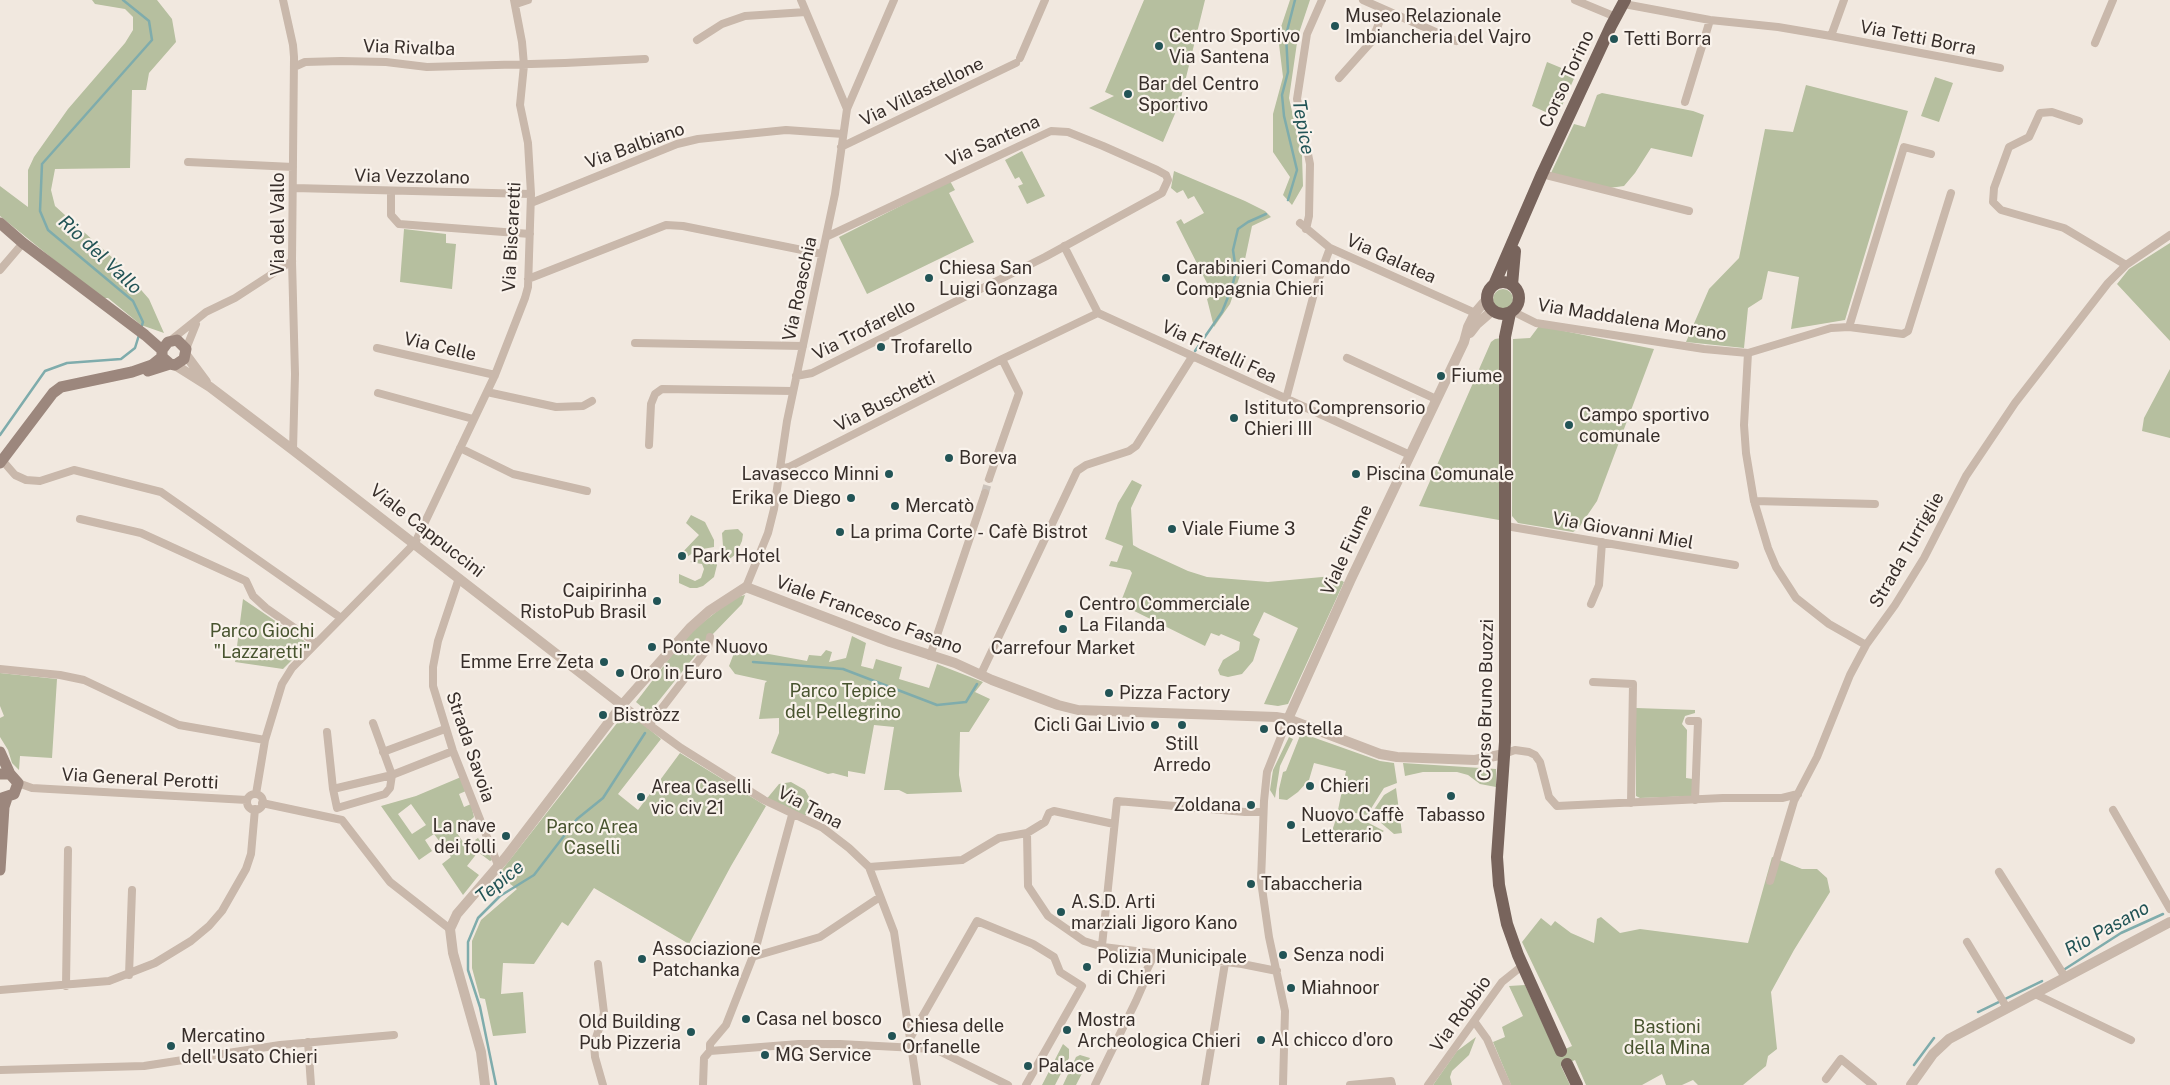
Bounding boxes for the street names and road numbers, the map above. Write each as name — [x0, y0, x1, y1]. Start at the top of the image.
street label: Via Tetti Borra — [1858, 16, 1978, 60]
street label: Corso Torino — [1535, 27, 1599, 131]
street label: Via Rivalba — [363, 36, 455, 60]
street label: Via Villastellone — [857, 53, 987, 131]
street label: Via Santena — [943, 111, 1043, 171]
street label: Via Balbiano — [582, 118, 688, 174]
street label: Via Vezzolano — [354, 165, 470, 189]
street label: Via del Vallo — [267, 172, 289, 276]
street label: Via Biscaretti — [498, 181, 526, 293]
street label: Via Galatea — [1343, 230, 1439, 288]
street label: Via Roaschia — [778, 235, 822, 343]
street label: Via Maddalena Morano — [1536, 294, 1728, 346]
street label: Via Trofarello — [809, 295, 919, 365]
street label: Via Fratelli Fea — [1158, 316, 1280, 388]
street label: Via Celle — [402, 328, 478, 366]
street label: Via Buschetti — [831, 367, 939, 437]
street label: Viale Cappuccini — [366, 480, 488, 582]
street label: Strada Turriglie — [1865, 488, 1949, 612]
street label: Viale Fiume — [1317, 501, 1377, 599]
street label: Via Giovanni Miel — [1551, 508, 1695, 554]
street label: Viale Francesco Fasano — [773, 571, 965, 659]
street label: Corso Bruno Buozzi — [1474, 619, 1498, 781]
street label: Strada Savoia — [441, 689, 499, 805]
street label: Via General Perotti — [61, 764, 219, 794]
street label: Via Tana — [774, 782, 846, 834]
street label: Via Robbio — [1426, 972, 1496, 1056]

